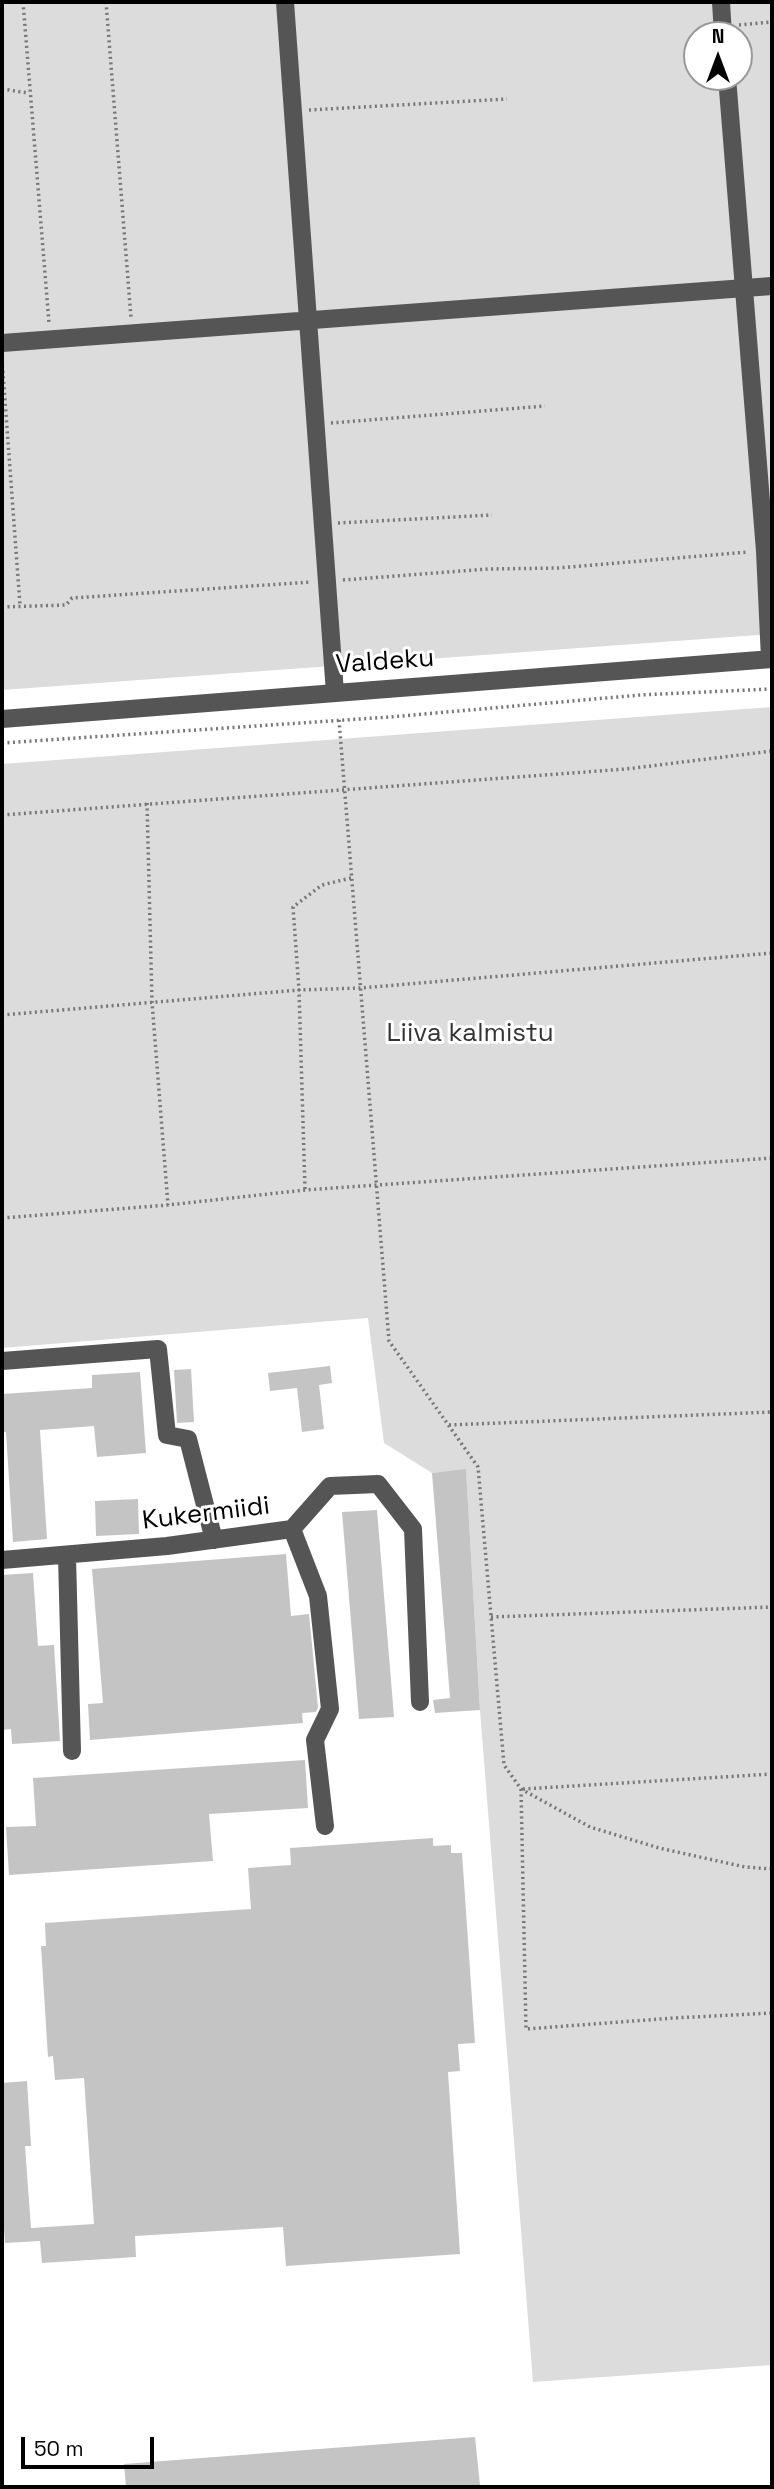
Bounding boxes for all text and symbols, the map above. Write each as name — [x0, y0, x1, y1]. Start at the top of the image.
north arrow — [683, 21, 753, 91]
text: N — [712, 24, 724, 49]
street label: Valdeku — [335, 643, 435, 681]
park label: Liiva kalmistu — [386, 1018, 554, 1050]
street label: Kukermiidi — [140, 1491, 272, 1537]
scale bar — [24, 2422, 158, 2466]
text: 50 m — [34, 2435, 84, 2462]

